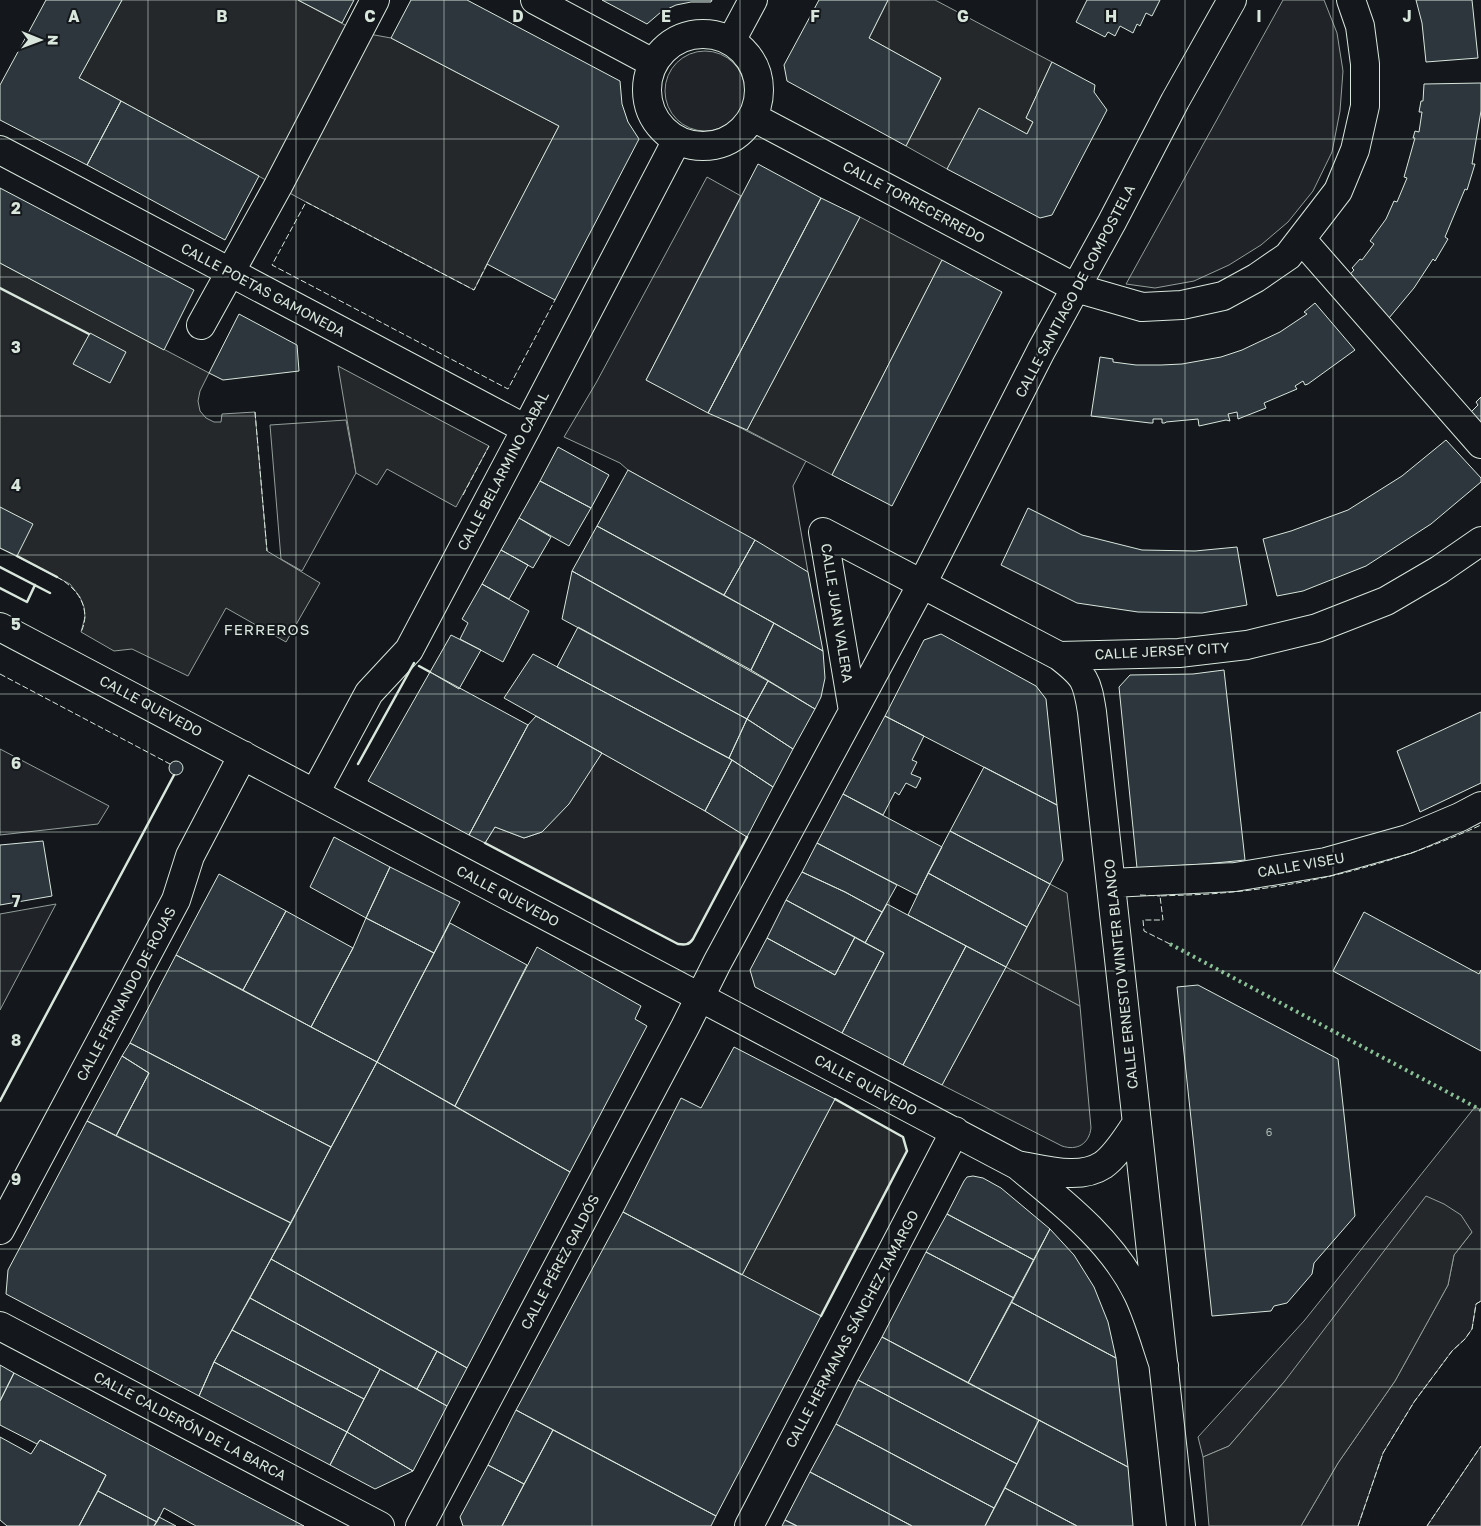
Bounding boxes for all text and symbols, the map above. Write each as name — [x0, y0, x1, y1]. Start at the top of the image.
text: A — [68, 6, 80, 26]
text: B — [216, 6, 228, 26]
text: C — [364, 6, 376, 26]
text: D — [512, 6, 524, 26]
text: E — [661, 6, 671, 26]
text: F — [810, 6, 820, 26]
text: G — [957, 6, 969, 26]
text: H — [1105, 6, 1117, 26]
text: I — [1256, 6, 1262, 26]
text: J — [1402, 6, 1412, 26]
north arrow — [15, 15, 65, 65]
text: N — [45, 35, 62, 46]
street label: CALLE TORRECERREDO — [840, 157, 988, 246]
street label: CALLE SANTIAGO DE COMPOSTELA — [1011, 181, 1138, 400]
text: 2 — [11, 198, 21, 218]
street label: CALLE POETAS GAMONEDA — [178, 239, 349, 340]
text: 3 — [11, 337, 21, 357]
street label: CALLE BELARMINO CABAL — [453, 388, 552, 553]
text: 4 — [11, 475, 21, 495]
street label: CALLE JUAN VALERA — [818, 542, 857, 684]
text: 5 — [11, 614, 21, 634]
district label: FERREROS — [224, 620, 310, 638]
street label: CALLE JERSEY CITY — [1094, 638, 1230, 663]
street label: CALLE QUEVEDO — [97, 671, 206, 740]
text: 6 — [11, 753, 21, 773]
street label: CALLE VISEU — [1256, 848, 1346, 881]
street label: CALLE ERNESTO WINTER BLANCO — [1100, 858, 1141, 1090]
street label: CALLE QUEVEDO — [454, 861, 563, 930]
text: 7 — [12, 891, 21, 911]
street label: CALLE FERNANDO DE ROJAS — [72, 904, 179, 1084]
text: 8 — [11, 1030, 21, 1050]
street label: CALLE QUEVEDO — [812, 1050, 921, 1119]
house number: 6 — [1266, 1125, 1273, 1138]
text: 9 — [11, 1169, 21, 1189]
street label: CALLE PÉREZ GALDÓS — [517, 1191, 602, 1332]
street label: CALLE HERMANAS SÁNCHEZ TAMARGO — [781, 1207, 922, 1450]
street label: CALLE CALDERÓN DE LA BARCA — [91, 1368, 290, 1484]

